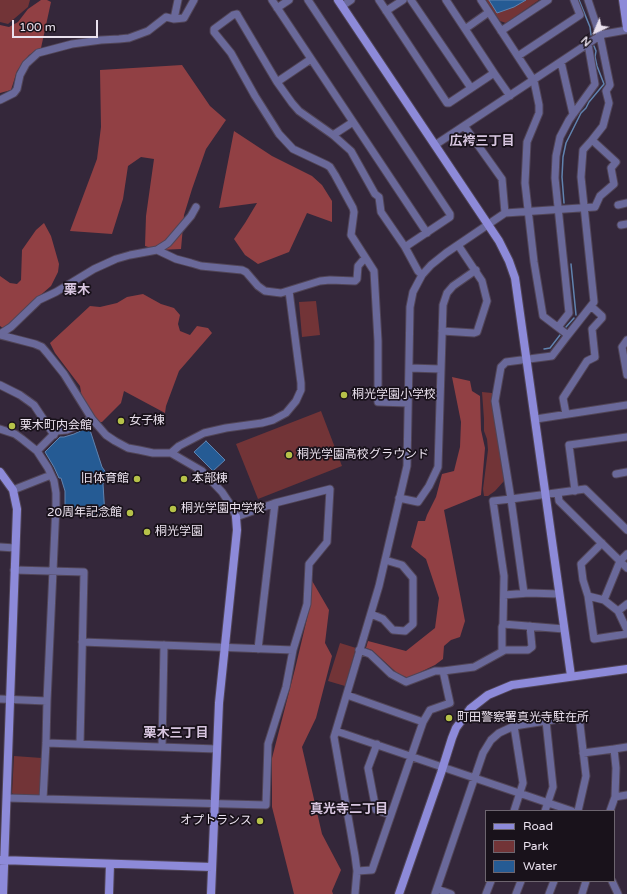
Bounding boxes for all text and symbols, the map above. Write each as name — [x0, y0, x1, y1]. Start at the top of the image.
scale bar — [14, 12, 100, 38]
north arrow — [575, 12, 615, 52]
text: 100 m — [19, 20, 56, 34]
text: N — [579, 33, 594, 49]
district label: 広袴三丁目 — [450, 134, 514, 150]
district label: 栗木 — [64, 283, 90, 299]
place label: 桐光学園小学校 — [352, 388, 436, 402]
marker: 桐光学園小学校 — [339, 390, 349, 400]
place label: 女子棟 — [129, 414, 165, 428]
marker: 女子棟 — [116, 416, 126, 426]
place label: 栗木町内会館 — [20, 419, 92, 433]
marker: 栗木町内会館 — [7, 421, 17, 431]
place label: 桐光学園高校グラウンド — [297, 448, 429, 462]
marker: 桐光学園高校グラウンド — [284, 450, 294, 460]
place label: 旧体育館 — [81, 472, 129, 486]
place label: 本部棟 — [192, 472, 228, 486]
marker: 旧体育館 — [132, 474, 142, 484]
marker: 本部棟 — [179, 474, 189, 484]
place label: 桐光学園中学校 — [181, 502, 265, 516]
marker: 桐光学園中学校 — [168, 504, 178, 514]
place label: 20周年記念館 — [47, 506, 122, 520]
marker: 20周年記念館 — [125, 508, 135, 518]
place label: 桐光学園 — [155, 525, 203, 539]
marker: 桐光学園 — [142, 527, 152, 537]
place label: 町田警察署真光寺駐在所 — [457, 711, 589, 725]
marker: 町田警察署真光寺駐在所 — [444, 713, 454, 723]
district label: 栗木三丁目 — [144, 726, 208, 742]
district label: 真光寺二丁目 — [310, 802, 388, 818]
legend — [485, 810, 615, 882]
place label: オプトランス — [180, 814, 252, 828]
marker: オプトランス — [255, 816, 265, 826]
text: Road — [523, 819, 553, 833]
text: Park — [523, 839, 549, 853]
text: Water — [523, 859, 557, 873]

